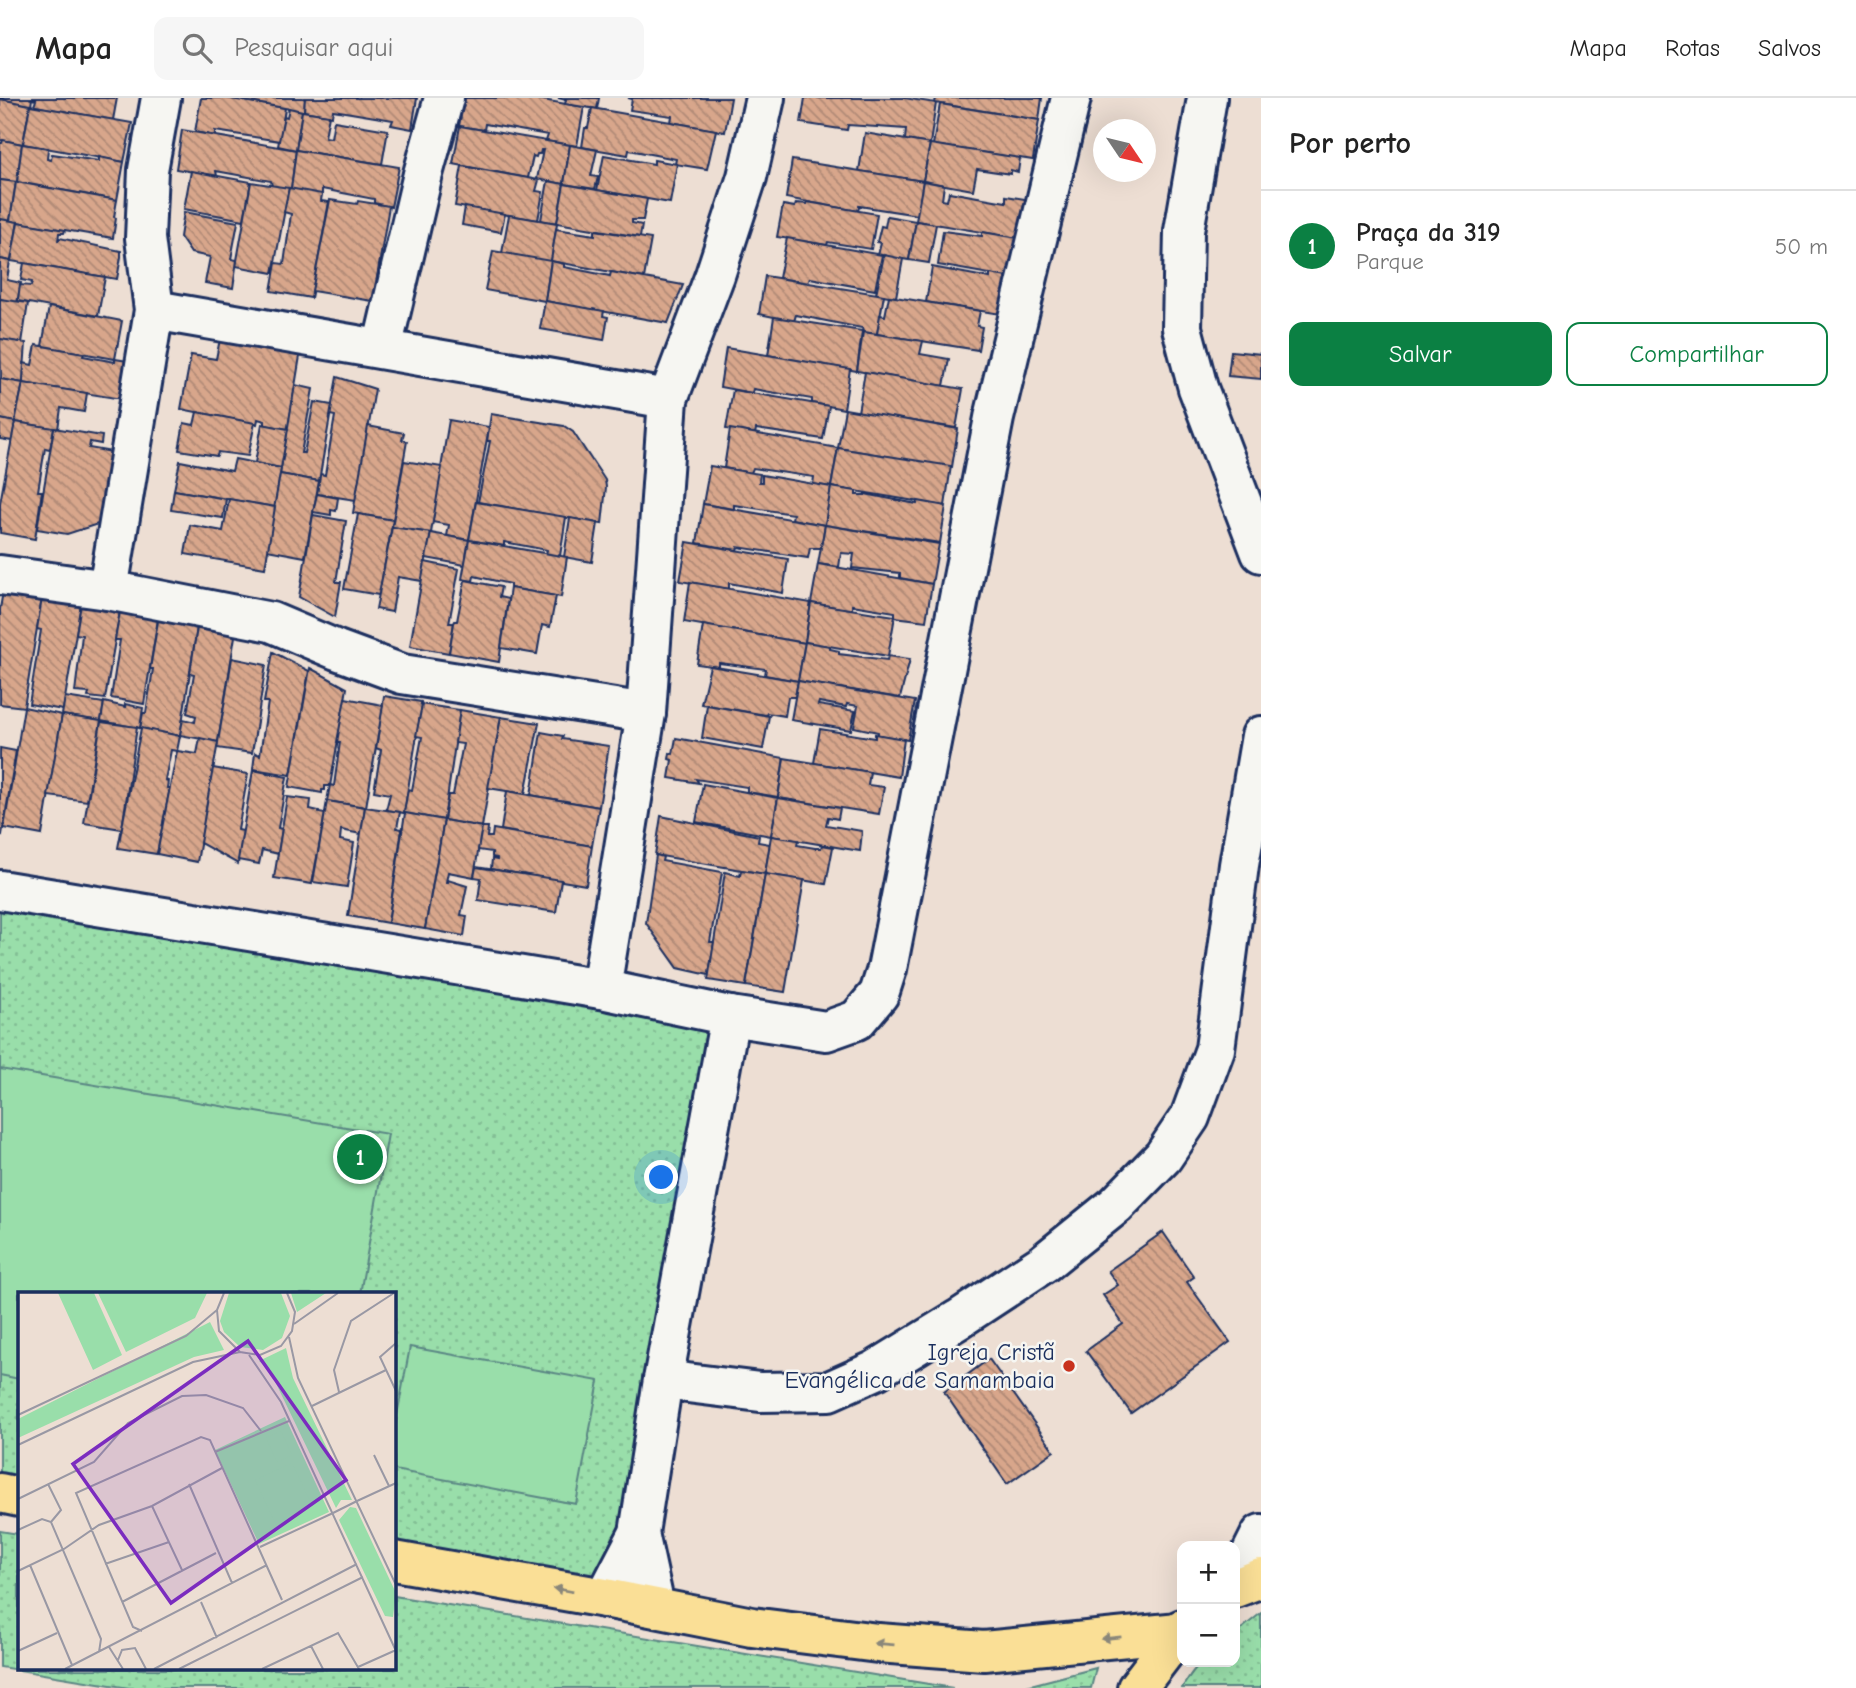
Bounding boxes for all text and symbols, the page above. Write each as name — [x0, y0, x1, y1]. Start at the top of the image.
search box — [154, 17, 644, 80]
text: Mapa — [35, 29, 112, 67]
icon: search — [178, 29, 216, 67]
text: Pesquisar aqui — [234, 33, 393, 63]
text: Mapa — [1569, 34, 1627, 62]
text: Rotas — [1665, 34, 1720, 62]
text: Salvos — [1758, 34, 1821, 62]
north arrow — [1093, 119, 1156, 182]
text: Por perto — [1289, 126, 1411, 161]
text: Praça da 319 — [1356, 218, 1501, 248]
text: 1 — [1307, 233, 1317, 260]
text: 50 m — [1775, 233, 1828, 260]
text: Parque — [1356, 248, 1424, 275]
button: Salvar — [1289, 322, 1552, 386]
button: Compartilhar — [1566, 322, 1828, 386]
pin: 1 — [337, 1131, 383, 1183]
your location — [644, 1160, 678, 1194]
inset map — [18, 1292, 396, 1670]
place label: Igreja Cristã Evangélica de Samambaia — [784, 1338, 1055, 1394]
marker: Igreja Cristã Evangélica de Samambaia — [1061, 1358, 1077, 1374]
map controls — [1177, 1541, 1240, 1667]
button: + — [1177, 1541, 1240, 1604]
one-way arrow — [552, 1585, 574, 1596]
button: − — [1177, 1604, 1240, 1667]
one-way arrow — [1100, 1633, 1122, 1644]
one-way arrow — [873, 1638, 895, 1649]

